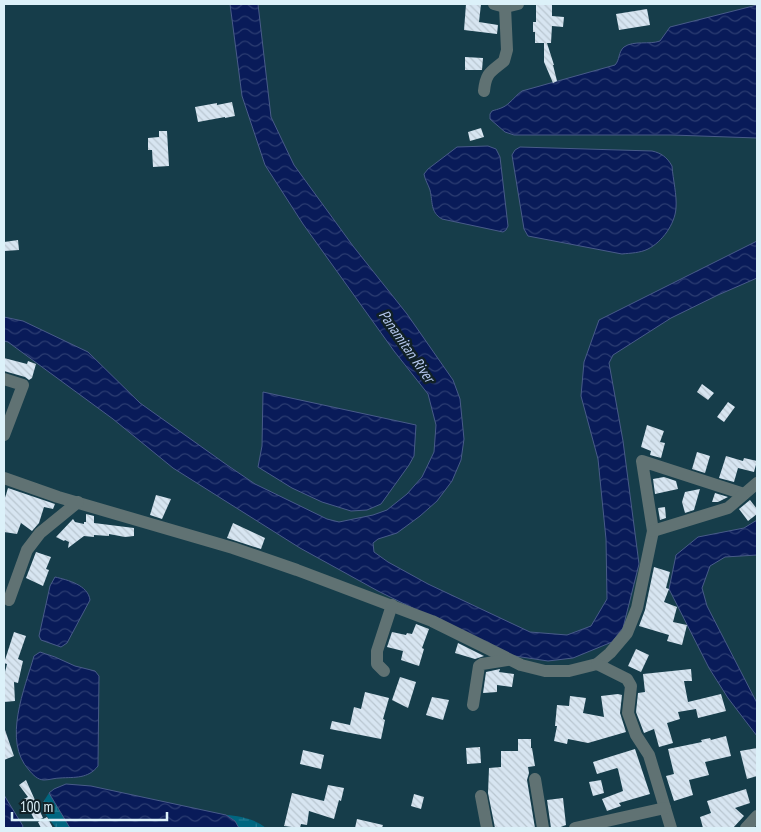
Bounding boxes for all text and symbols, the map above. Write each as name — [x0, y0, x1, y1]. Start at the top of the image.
water label: Panamitan River — [375, 306, 440, 388]
scale bar — [12, 790, 168, 822]
text: 100 m — [20, 797, 53, 816]

